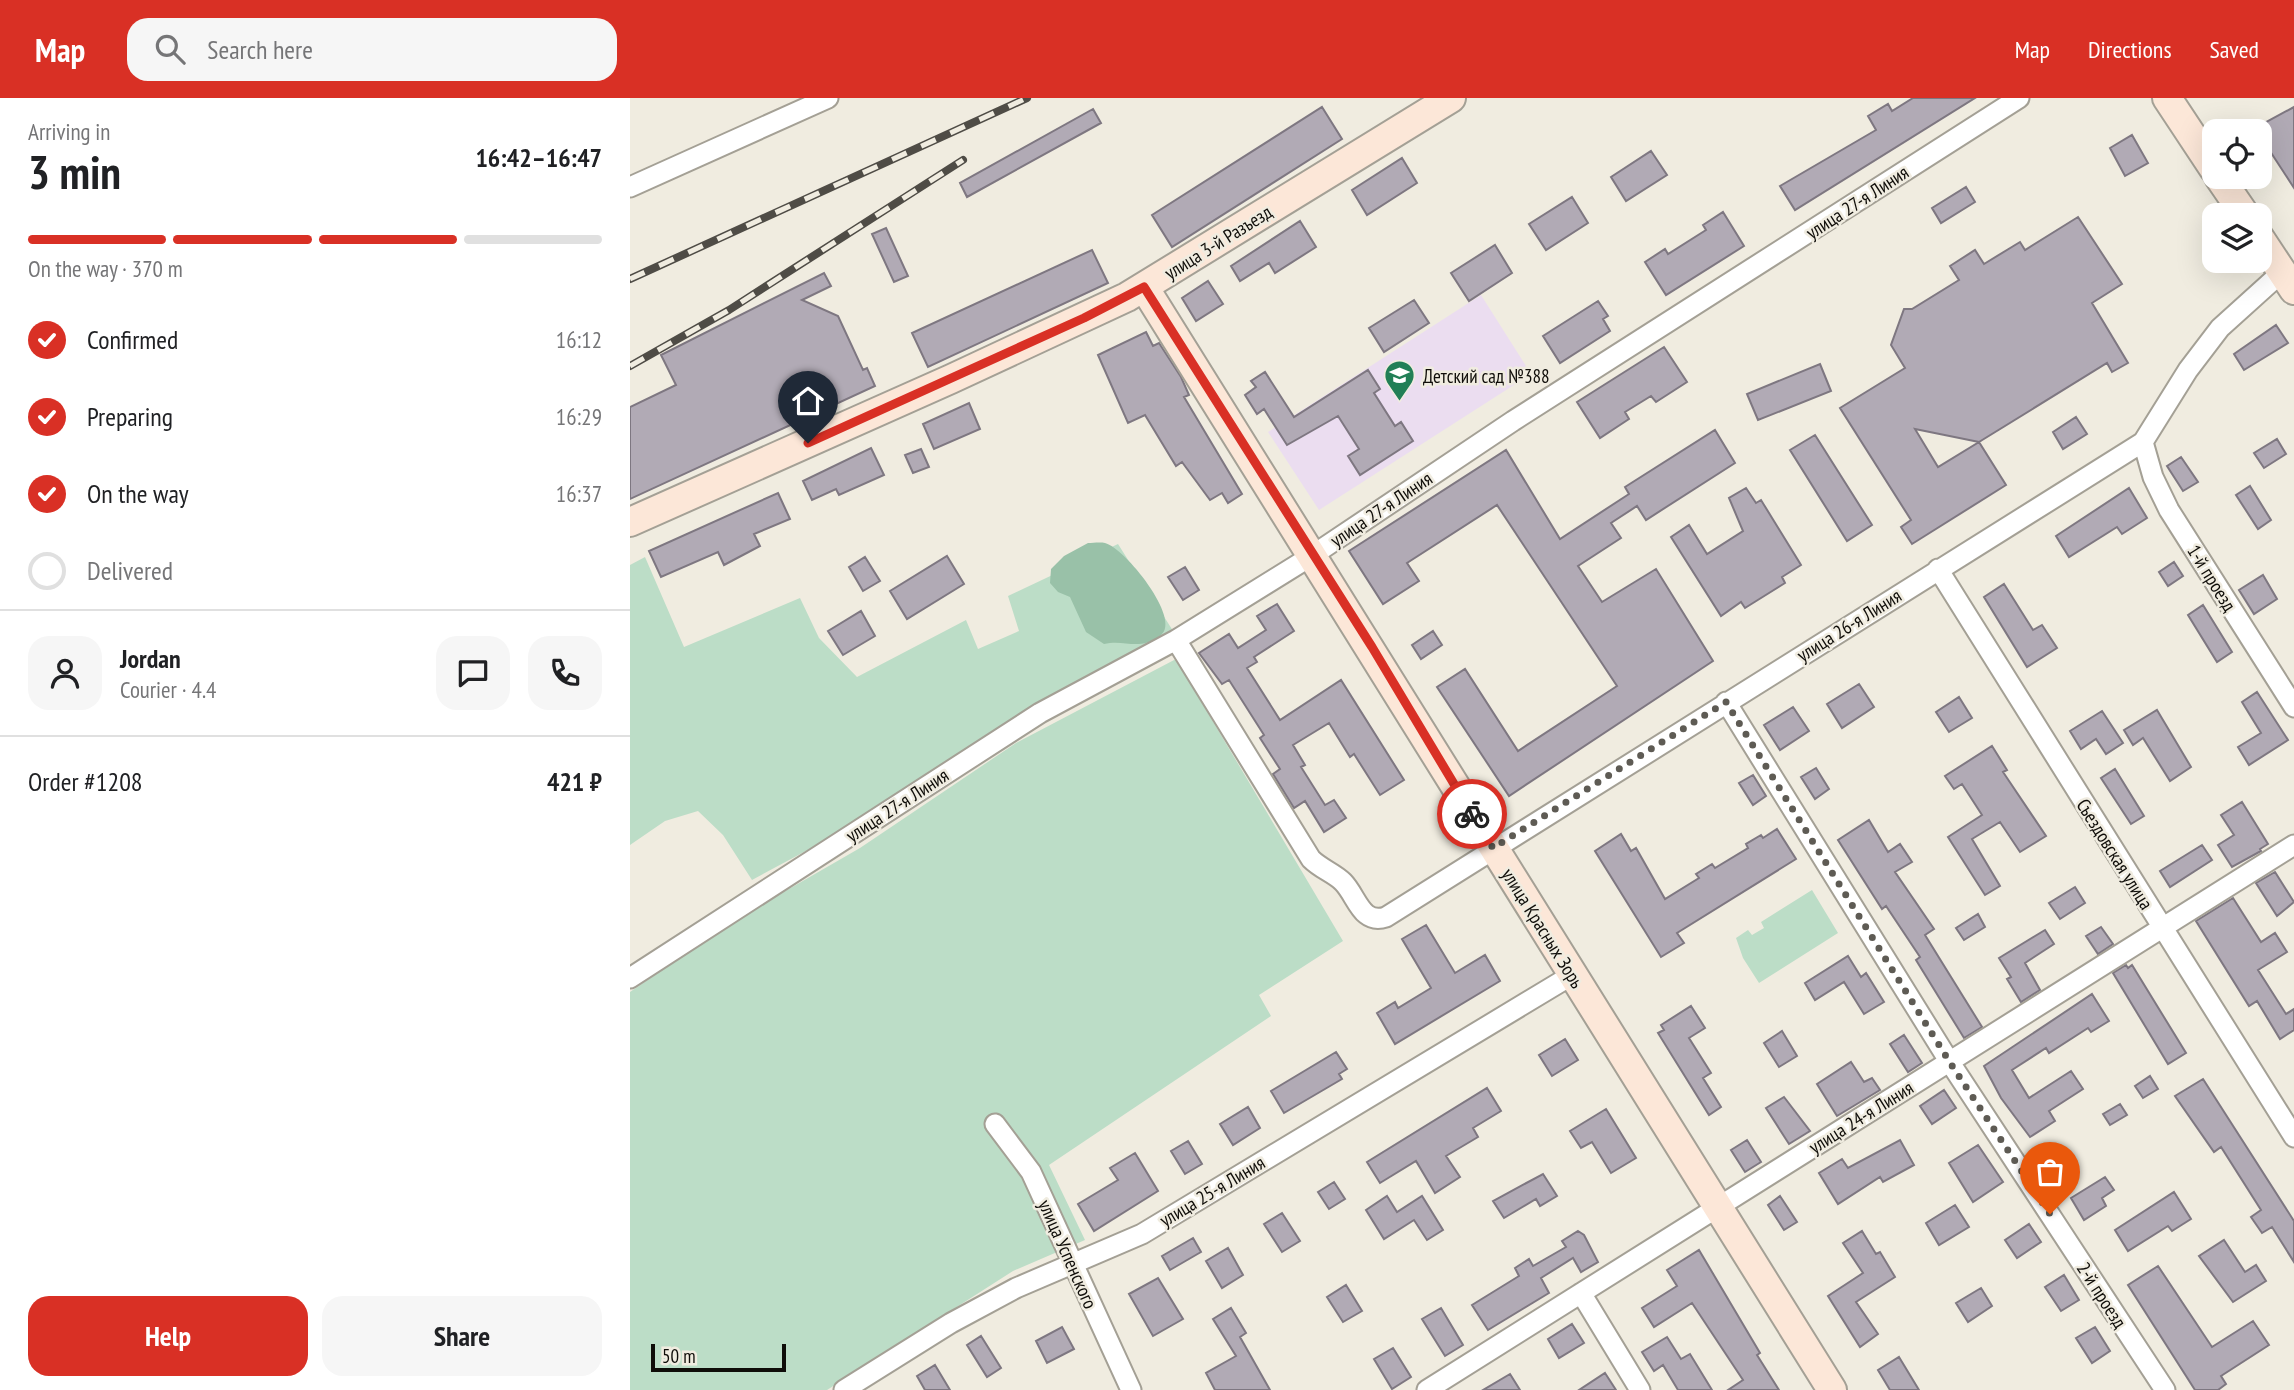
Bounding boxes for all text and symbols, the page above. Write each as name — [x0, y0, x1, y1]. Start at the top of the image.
search box — [127, 18, 617, 81]
text: Map — [35, 28, 85, 71]
icon: search — [151, 30, 189, 68]
text: Search here — [207, 33, 313, 66]
text: Map — [2015, 34, 2050, 65]
text: Directions — [2088, 34, 2172, 65]
text: Saved — [2210, 34, 2259, 65]
text: Arriving in — [28, 117, 110, 146]
map controls — [2202, 119, 2272, 273]
button: locate — [2202, 119, 2272, 189]
text: 16:42–16:47 — [475, 141, 602, 174]
text: 3 min — [28, 142, 121, 202]
street label: улица 27-я Линия — [1801, 160, 1913, 244]
street label: улица 3-й Разъезд — [1160, 199, 1277, 285]
button: layers — [2202, 203, 2272, 273]
text: On the way · 370 m — [28, 254, 183, 283]
icon: check — [28, 321, 66, 359]
text: Confirmed — [87, 323, 178, 356]
text: 16:12 — [556, 325, 602, 354]
school or university icon: Детский сад №388 — [1383, 359, 1417, 403]
place label: Детский сад №388 — [1423, 364, 1550, 388]
pin — [778, 371, 838, 443]
icon: home — [789, 382, 827, 420]
icon: check — [28, 398, 66, 436]
text: Preparing — [87, 400, 173, 433]
text: 16:29 — [556, 402, 602, 431]
street label: улица 27-я Линия — [1325, 466, 1437, 552]
icon: check — [28, 475, 66, 513]
text: On the way — [87, 477, 189, 510]
text: 16:37 — [556, 479, 602, 508]
street label: 1-й проезд — [2182, 540, 2242, 616]
text: Delivered — [87, 554, 173, 587]
street label: улица 26-я Линия — [1792, 583, 1906, 667]
button: person — [28, 636, 102, 710]
button: chat — [436, 636, 510, 710]
button: phone — [528, 636, 602, 710]
text: Jordan — [120, 642, 181, 675]
text: Courier · 4.4 — [120, 675, 216, 704]
street label: улица 27-я Линия — [841, 763, 953, 847]
text: Order #1208 — [28, 765, 143, 798]
text: 421 ₽ — [547, 765, 602, 798]
courier — [1437, 779, 1507, 849]
street label: Съездовская улица — [2071, 794, 2159, 914]
icon: bike — [1453, 795, 1491, 833]
street label: улица Красных Зорь — [1497, 864, 1589, 992]
street label: улица 24-я Линия — [1804, 1075, 1918, 1159]
pin — [2020, 1142, 2080, 1214]
street label: улица 25-я Линия — [1155, 1150, 1269, 1232]
icon: bag — [2031, 1153, 2069, 1191]
street label: улица Успенского — [1033, 1196, 1103, 1312]
street label: 2-й проезд — [2072, 1257, 2133, 1333]
button: Help — [28, 1296, 308, 1376]
button: Share — [322, 1296, 602, 1376]
scale bar — [651, 1341, 786, 1373]
text: 50 m — [662, 1344, 696, 1368]

